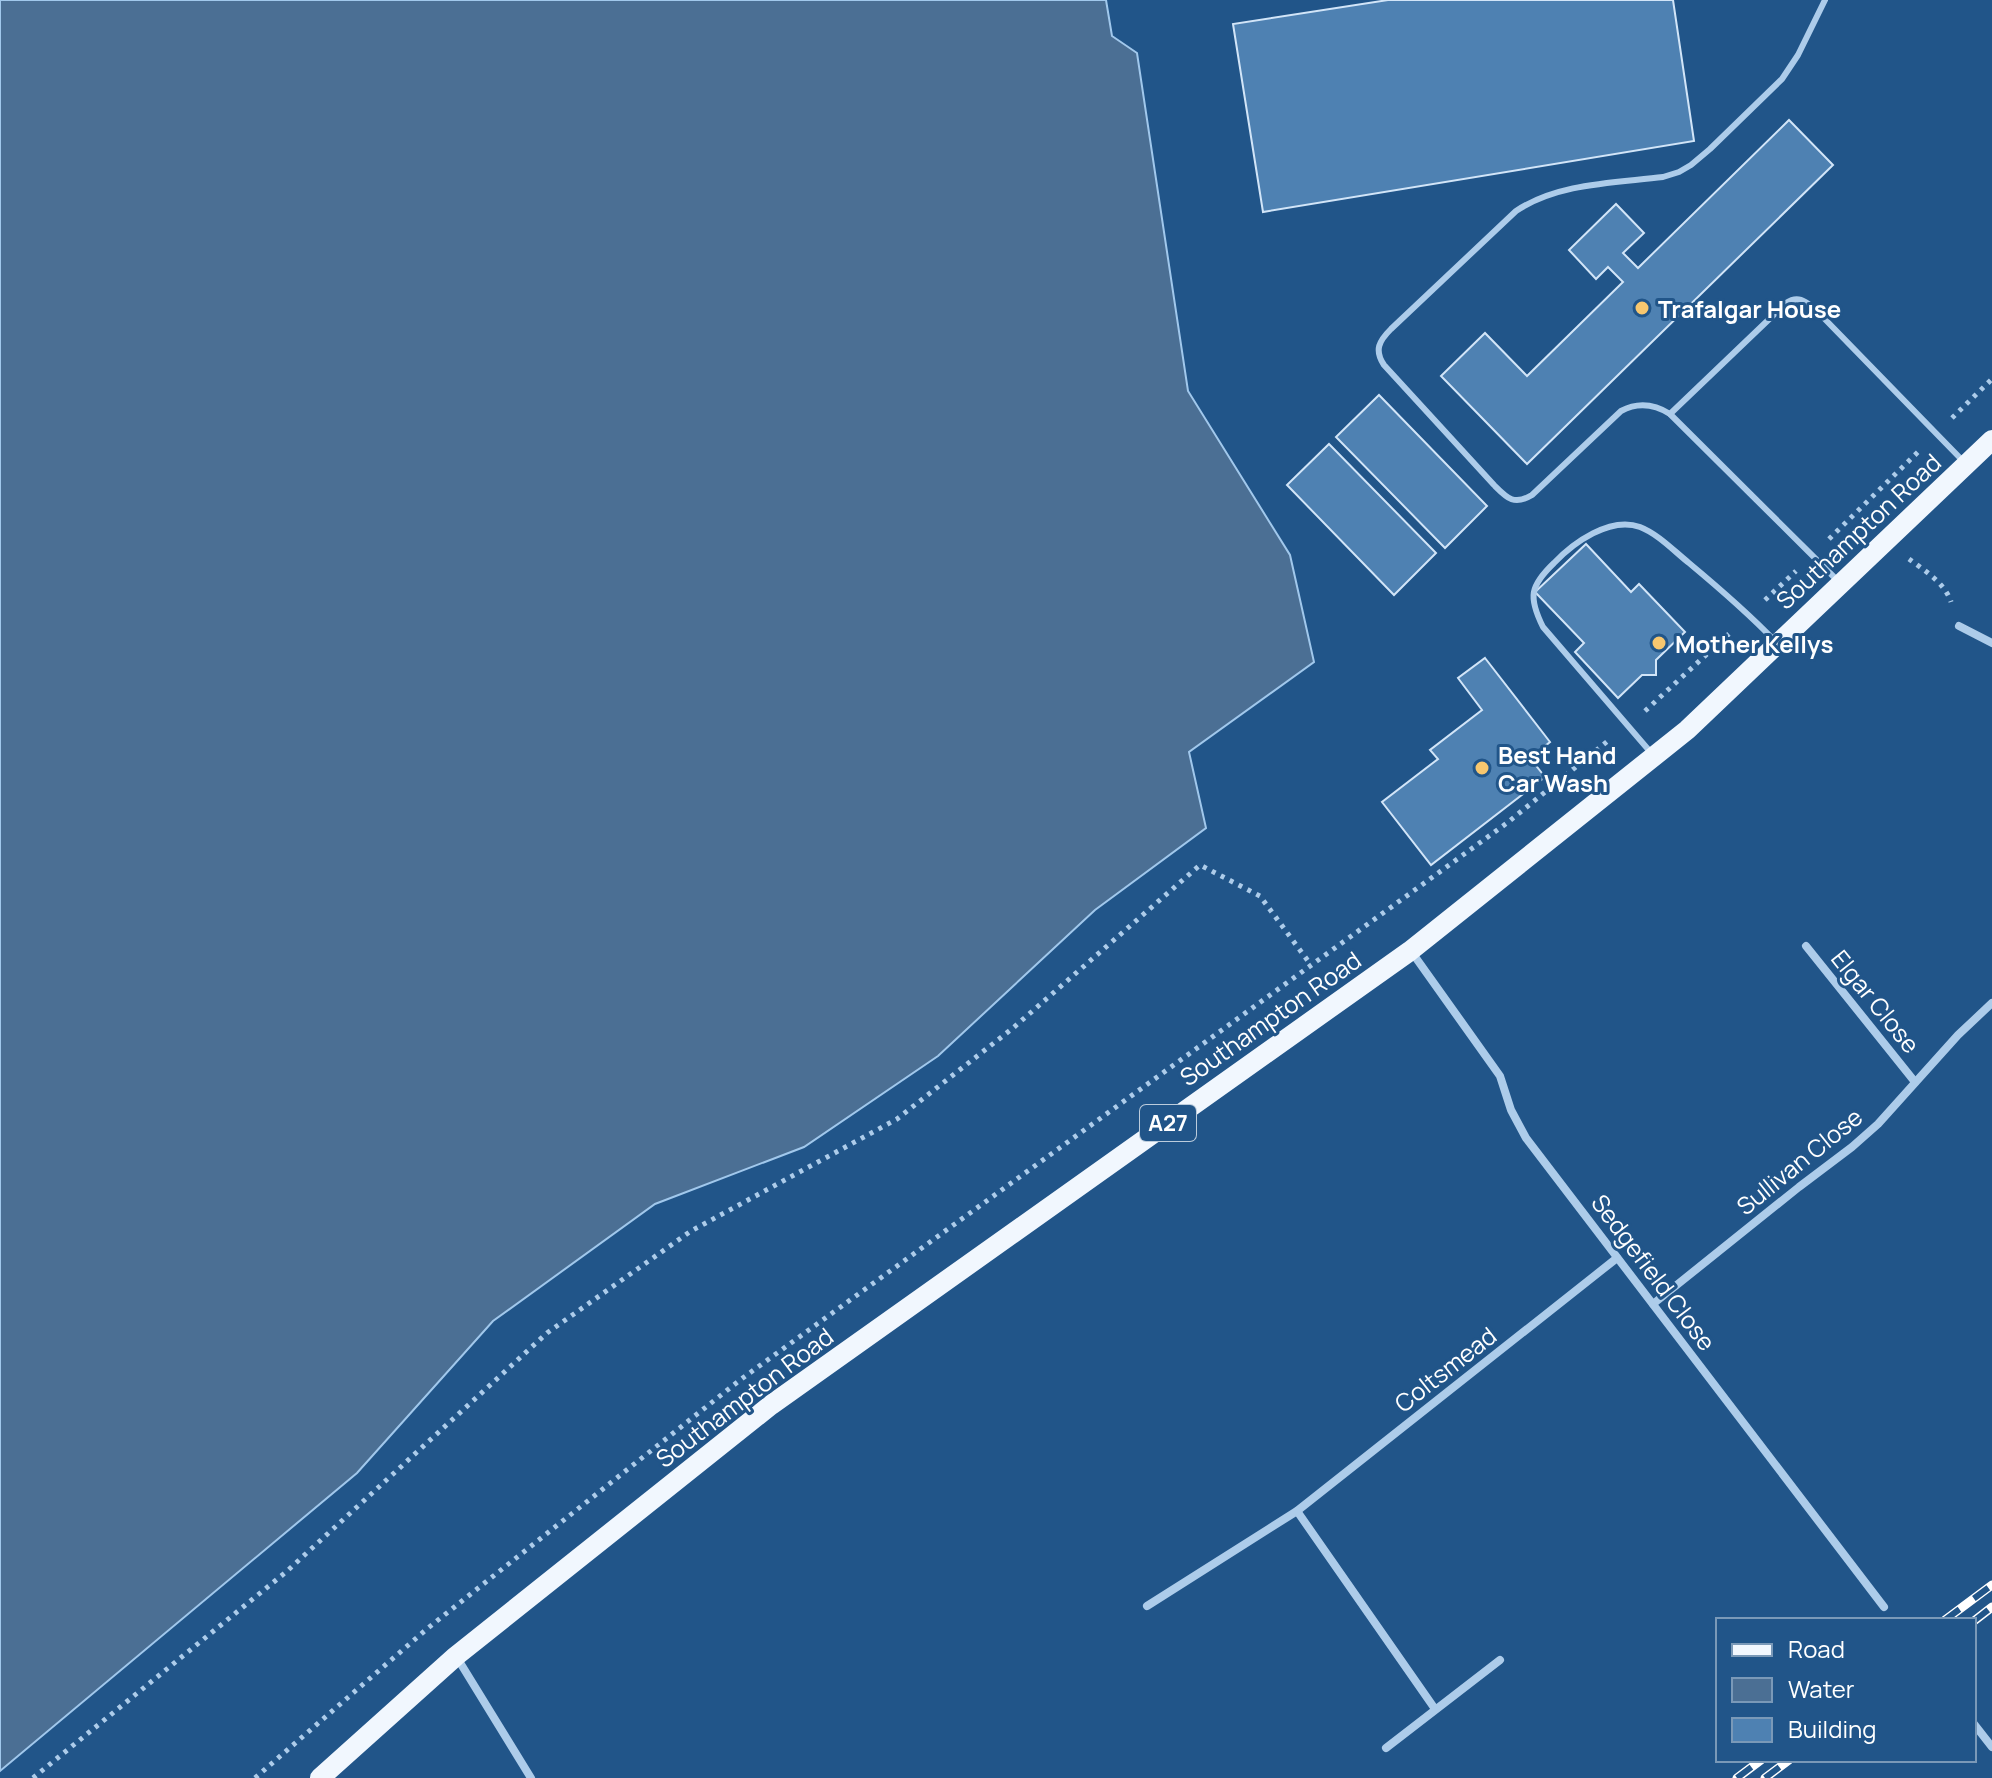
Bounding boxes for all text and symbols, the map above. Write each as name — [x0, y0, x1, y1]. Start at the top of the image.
place label: Trafalgar House — [1658, 292, 1841, 325]
marker: Trafalgar House — [1633, 299, 1651, 317]
street label: Southampton Road — [1768, 446, 1948, 616]
place label: Mother Kellys — [1675, 627, 1834, 660]
marker: Mother Kellys — [1650, 634, 1668, 652]
place label: Best Hand Car Wash — [1498, 738, 1617, 799]
marker: Best Hand Car Wash — [1473, 759, 1491, 777]
street label: Southampton Road — [1173, 943, 1367, 1093]
street label: Elgar Close — [1824, 943, 1928, 1059]
street label: Sullivan Close — [1729, 1100, 1869, 1222]
road number: A27 — [1140, 1105, 1196, 1141]
street label: Sedgefield Close — [1584, 1187, 1724, 1357]
street label: Southampton Road — [649, 1319, 839, 1475]
street label: Coltsmead — [1387, 1319, 1503, 1419]
legend — [1716, 1618, 1976, 1762]
text: Road — [1788, 1632, 1845, 1665]
text: Water — [1788, 1672, 1855, 1705]
text: Building — [1788, 1712, 1876, 1745]

